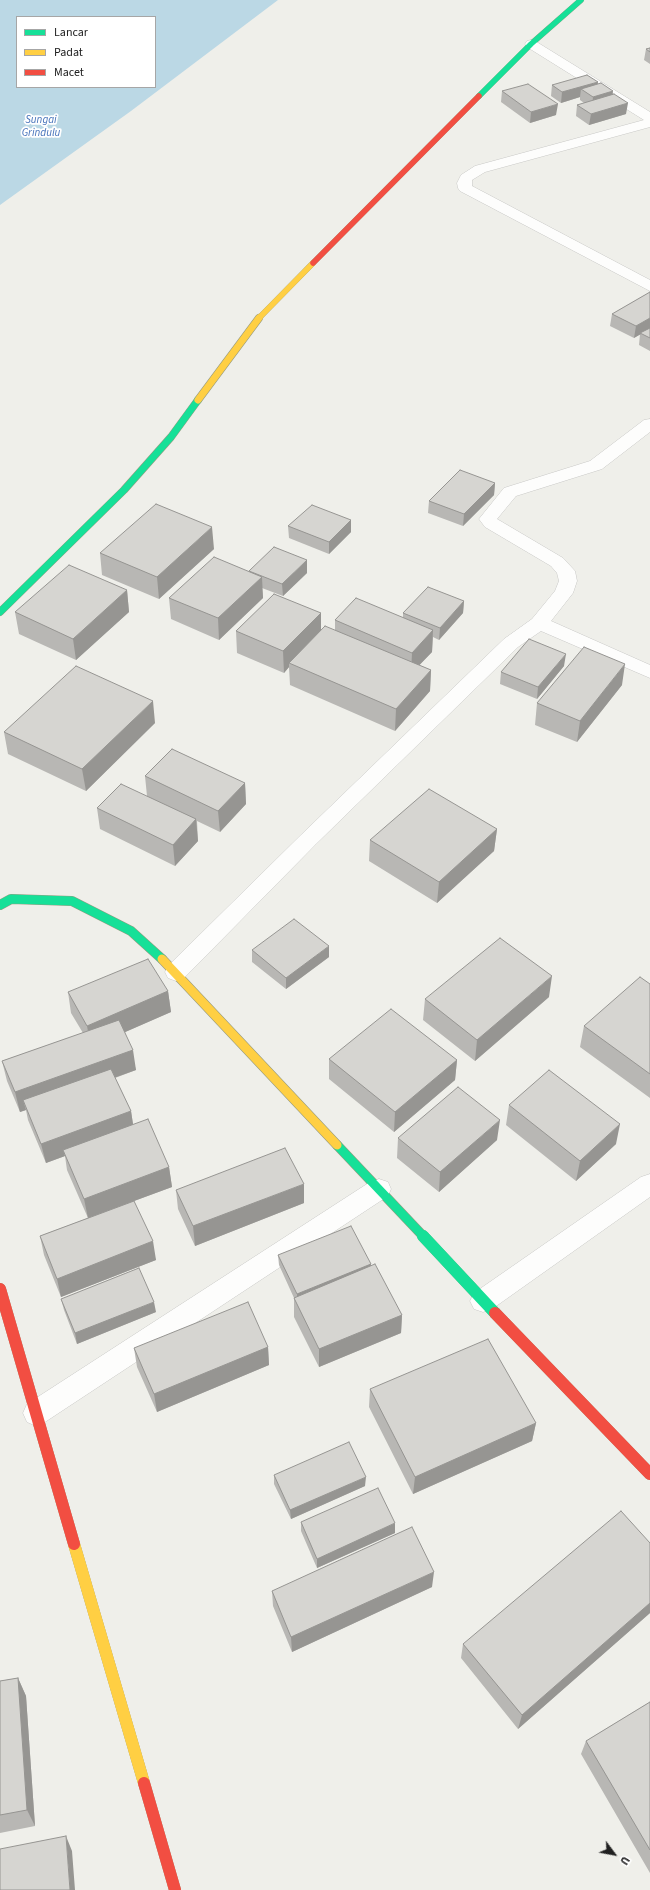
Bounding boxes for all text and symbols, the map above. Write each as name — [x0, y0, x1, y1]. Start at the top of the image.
legend — [16, 16, 156, 88]
text: Lancar — [54, 24, 88, 41]
text: Padat — [54, 44, 83, 61]
text: Macet — [54, 64, 84, 81]
water label: Sungai Grindulu — [22, 114, 60, 140]
north arrow — [594, 1834, 634, 1874]
text: U — [616, 1854, 633, 1868]

